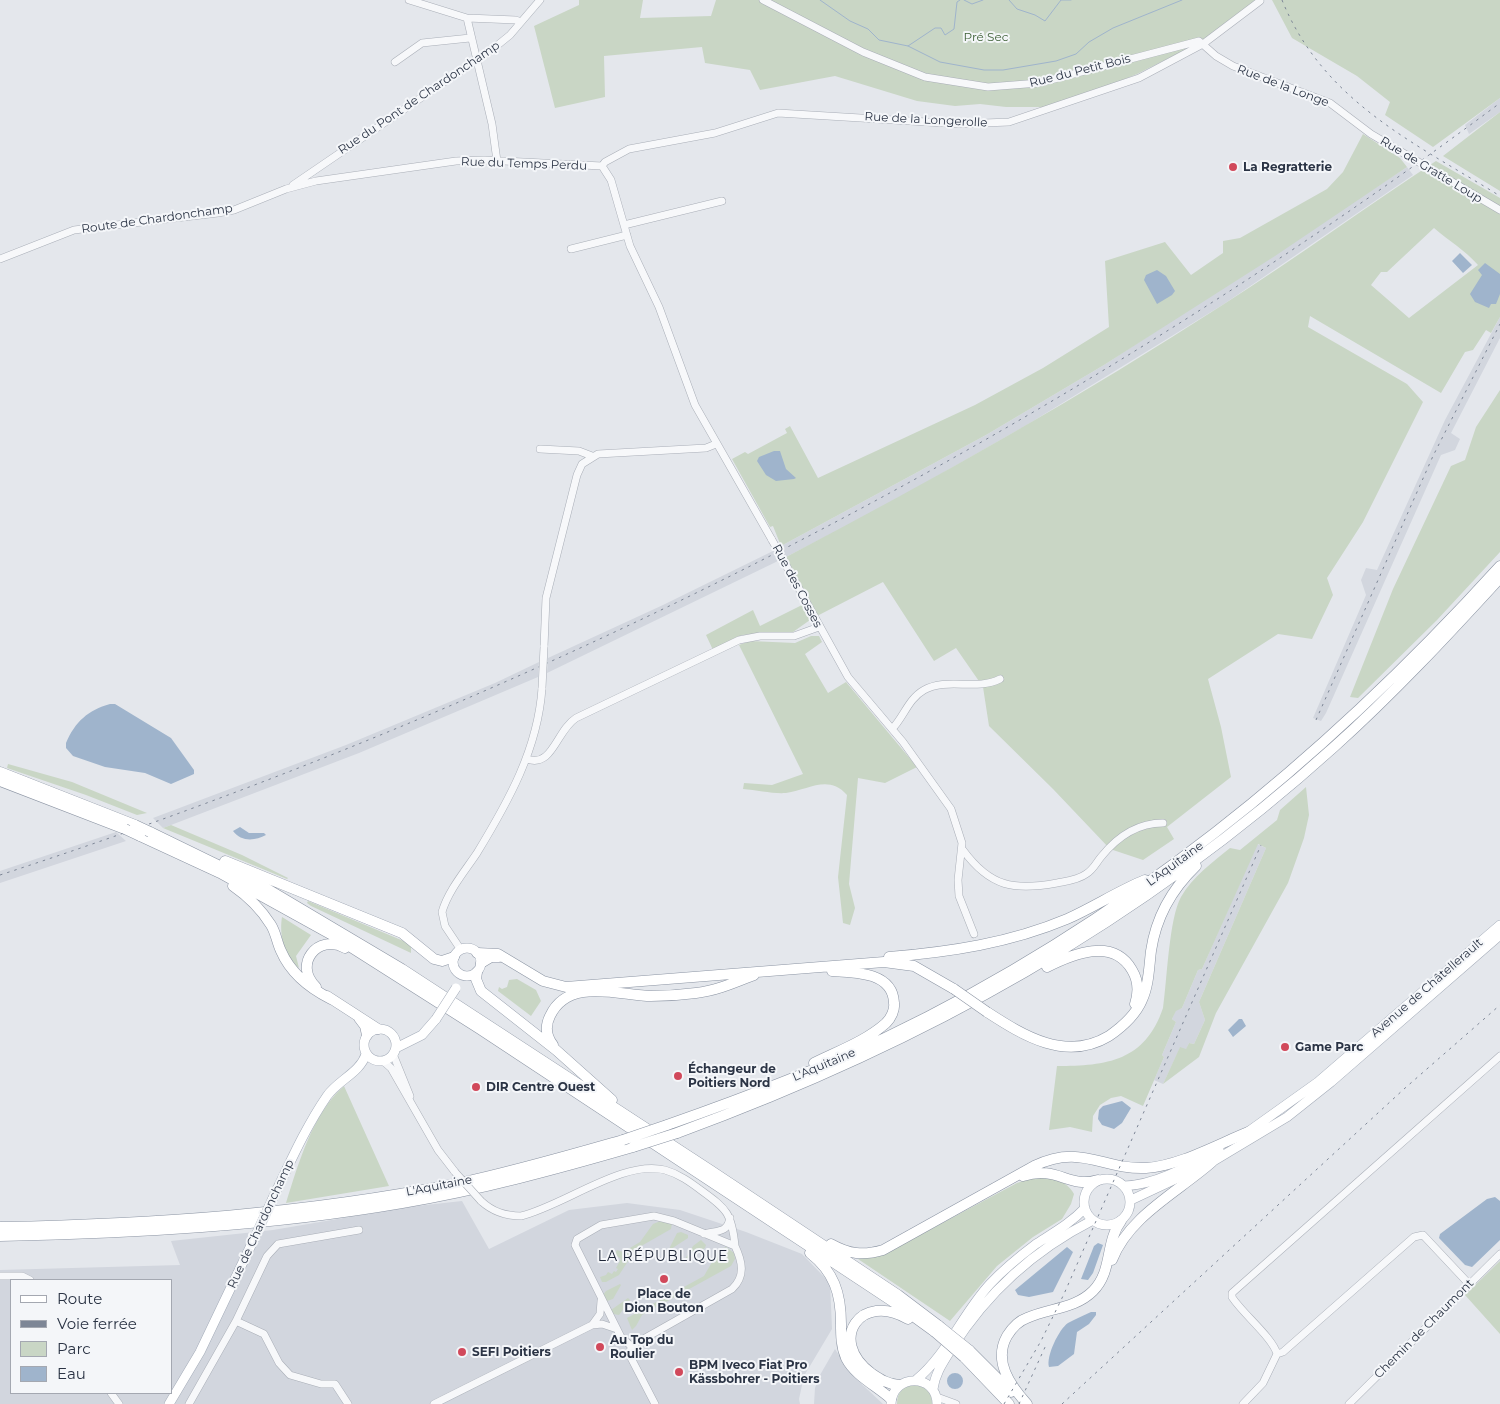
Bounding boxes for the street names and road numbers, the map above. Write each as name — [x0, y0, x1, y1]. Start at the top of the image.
street label: Rue du Pont de Chardonchamp — [335, 38, 503, 158]
street label: Rue du Petit Bois — [1028, 51, 1132, 91]
street label: Rue de la Longe — [1235, 62, 1331, 110]
street label: Rue de la Longerolle — [864, 110, 988, 130]
street label: Rue de Gratte Loup — [1377, 134, 1485, 206]
street label: Rue du Temps Perdu — [461, 155, 587, 173]
street label: Route de Chardonchamp — [80, 201, 234, 237]
street label: Rue des Cosses — [769, 542, 825, 630]
street label: L'Aquitaine — [1144, 838, 1206, 890]
street label: Avenue de Châtellerault — [1368, 935, 1486, 1041]
street label: L'Aquitaine — [790, 1045, 858, 1085]
street label: Rue de Chardonchamp — [225, 1157, 297, 1291]
street label: L'Aquitaine — [405, 1173, 473, 1199]
street label: Chemin de Chaumont — [1371, 1276, 1477, 1382]

